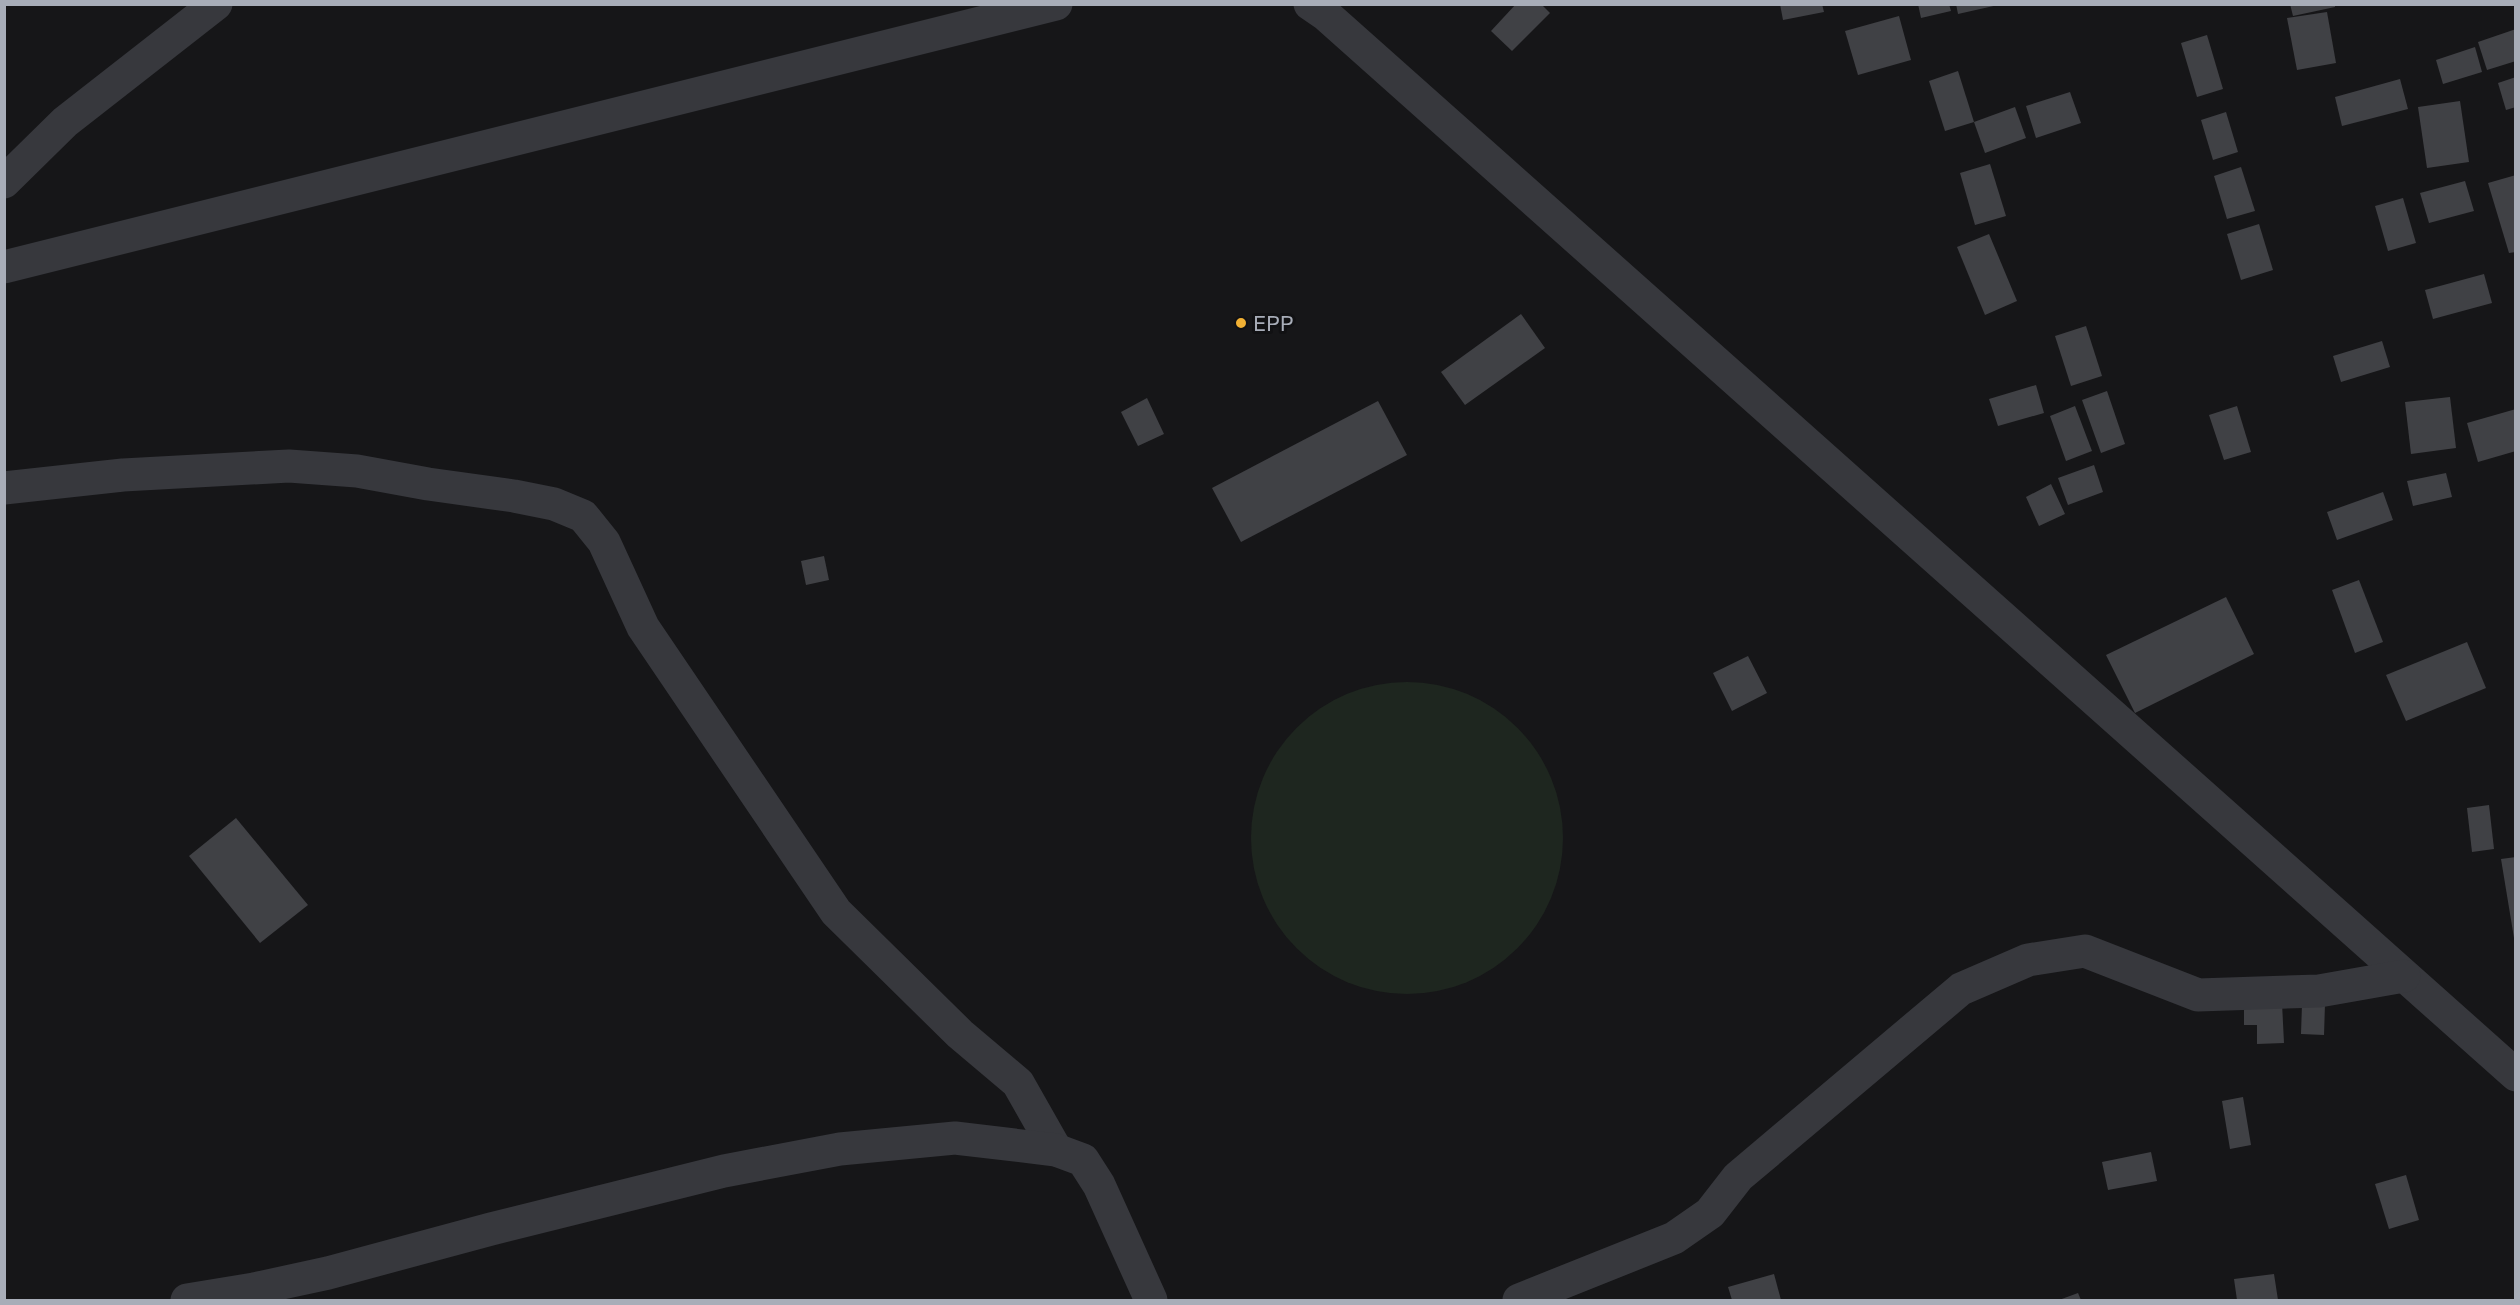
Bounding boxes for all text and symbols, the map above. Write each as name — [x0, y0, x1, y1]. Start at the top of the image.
place label: EPP — [1253, 309, 1294, 336]
marker: EPP — [1234, 316, 1248, 330]

